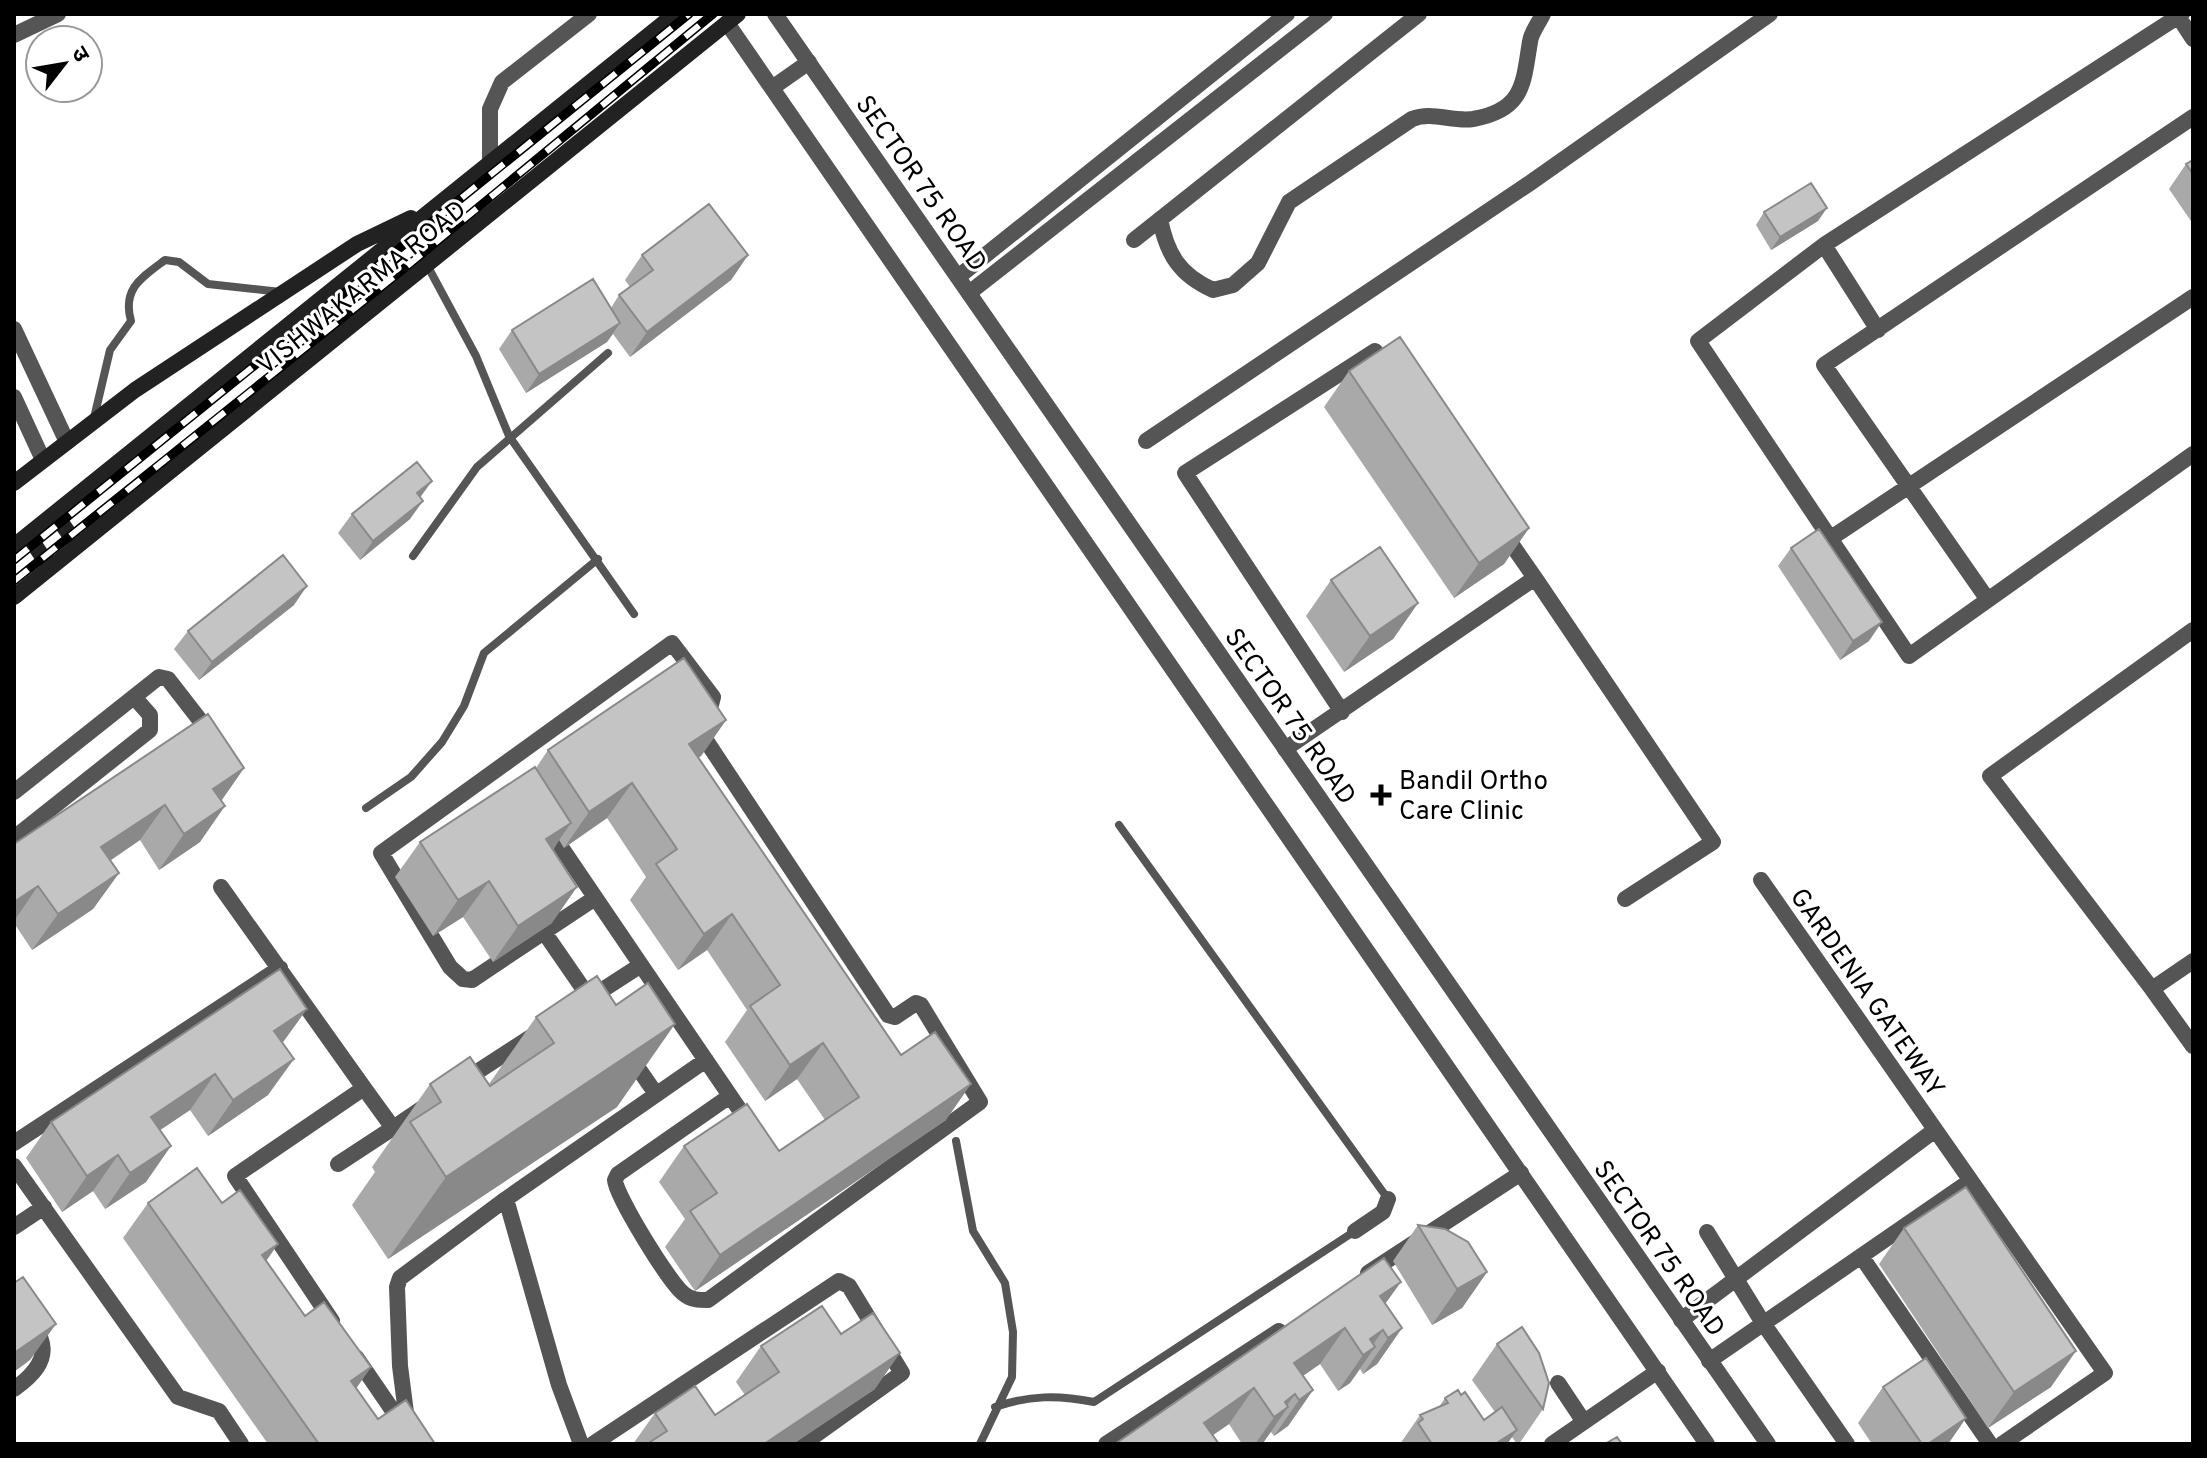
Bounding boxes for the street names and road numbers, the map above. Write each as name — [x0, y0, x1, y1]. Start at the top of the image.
street label: SECTOR 75 ROAD — [847, 90, 993, 279]
street label: VISHWAKARMA ROAD — [251, 194, 474, 384]
street label: SECTOR 75 ROAD — [1216, 623, 1362, 812]
street label: GARDENIA GATEWAY — [1781, 882, 1951, 1104]
street label: SECTOR 75 ROAD — [1585, 1155, 1731, 1344]

